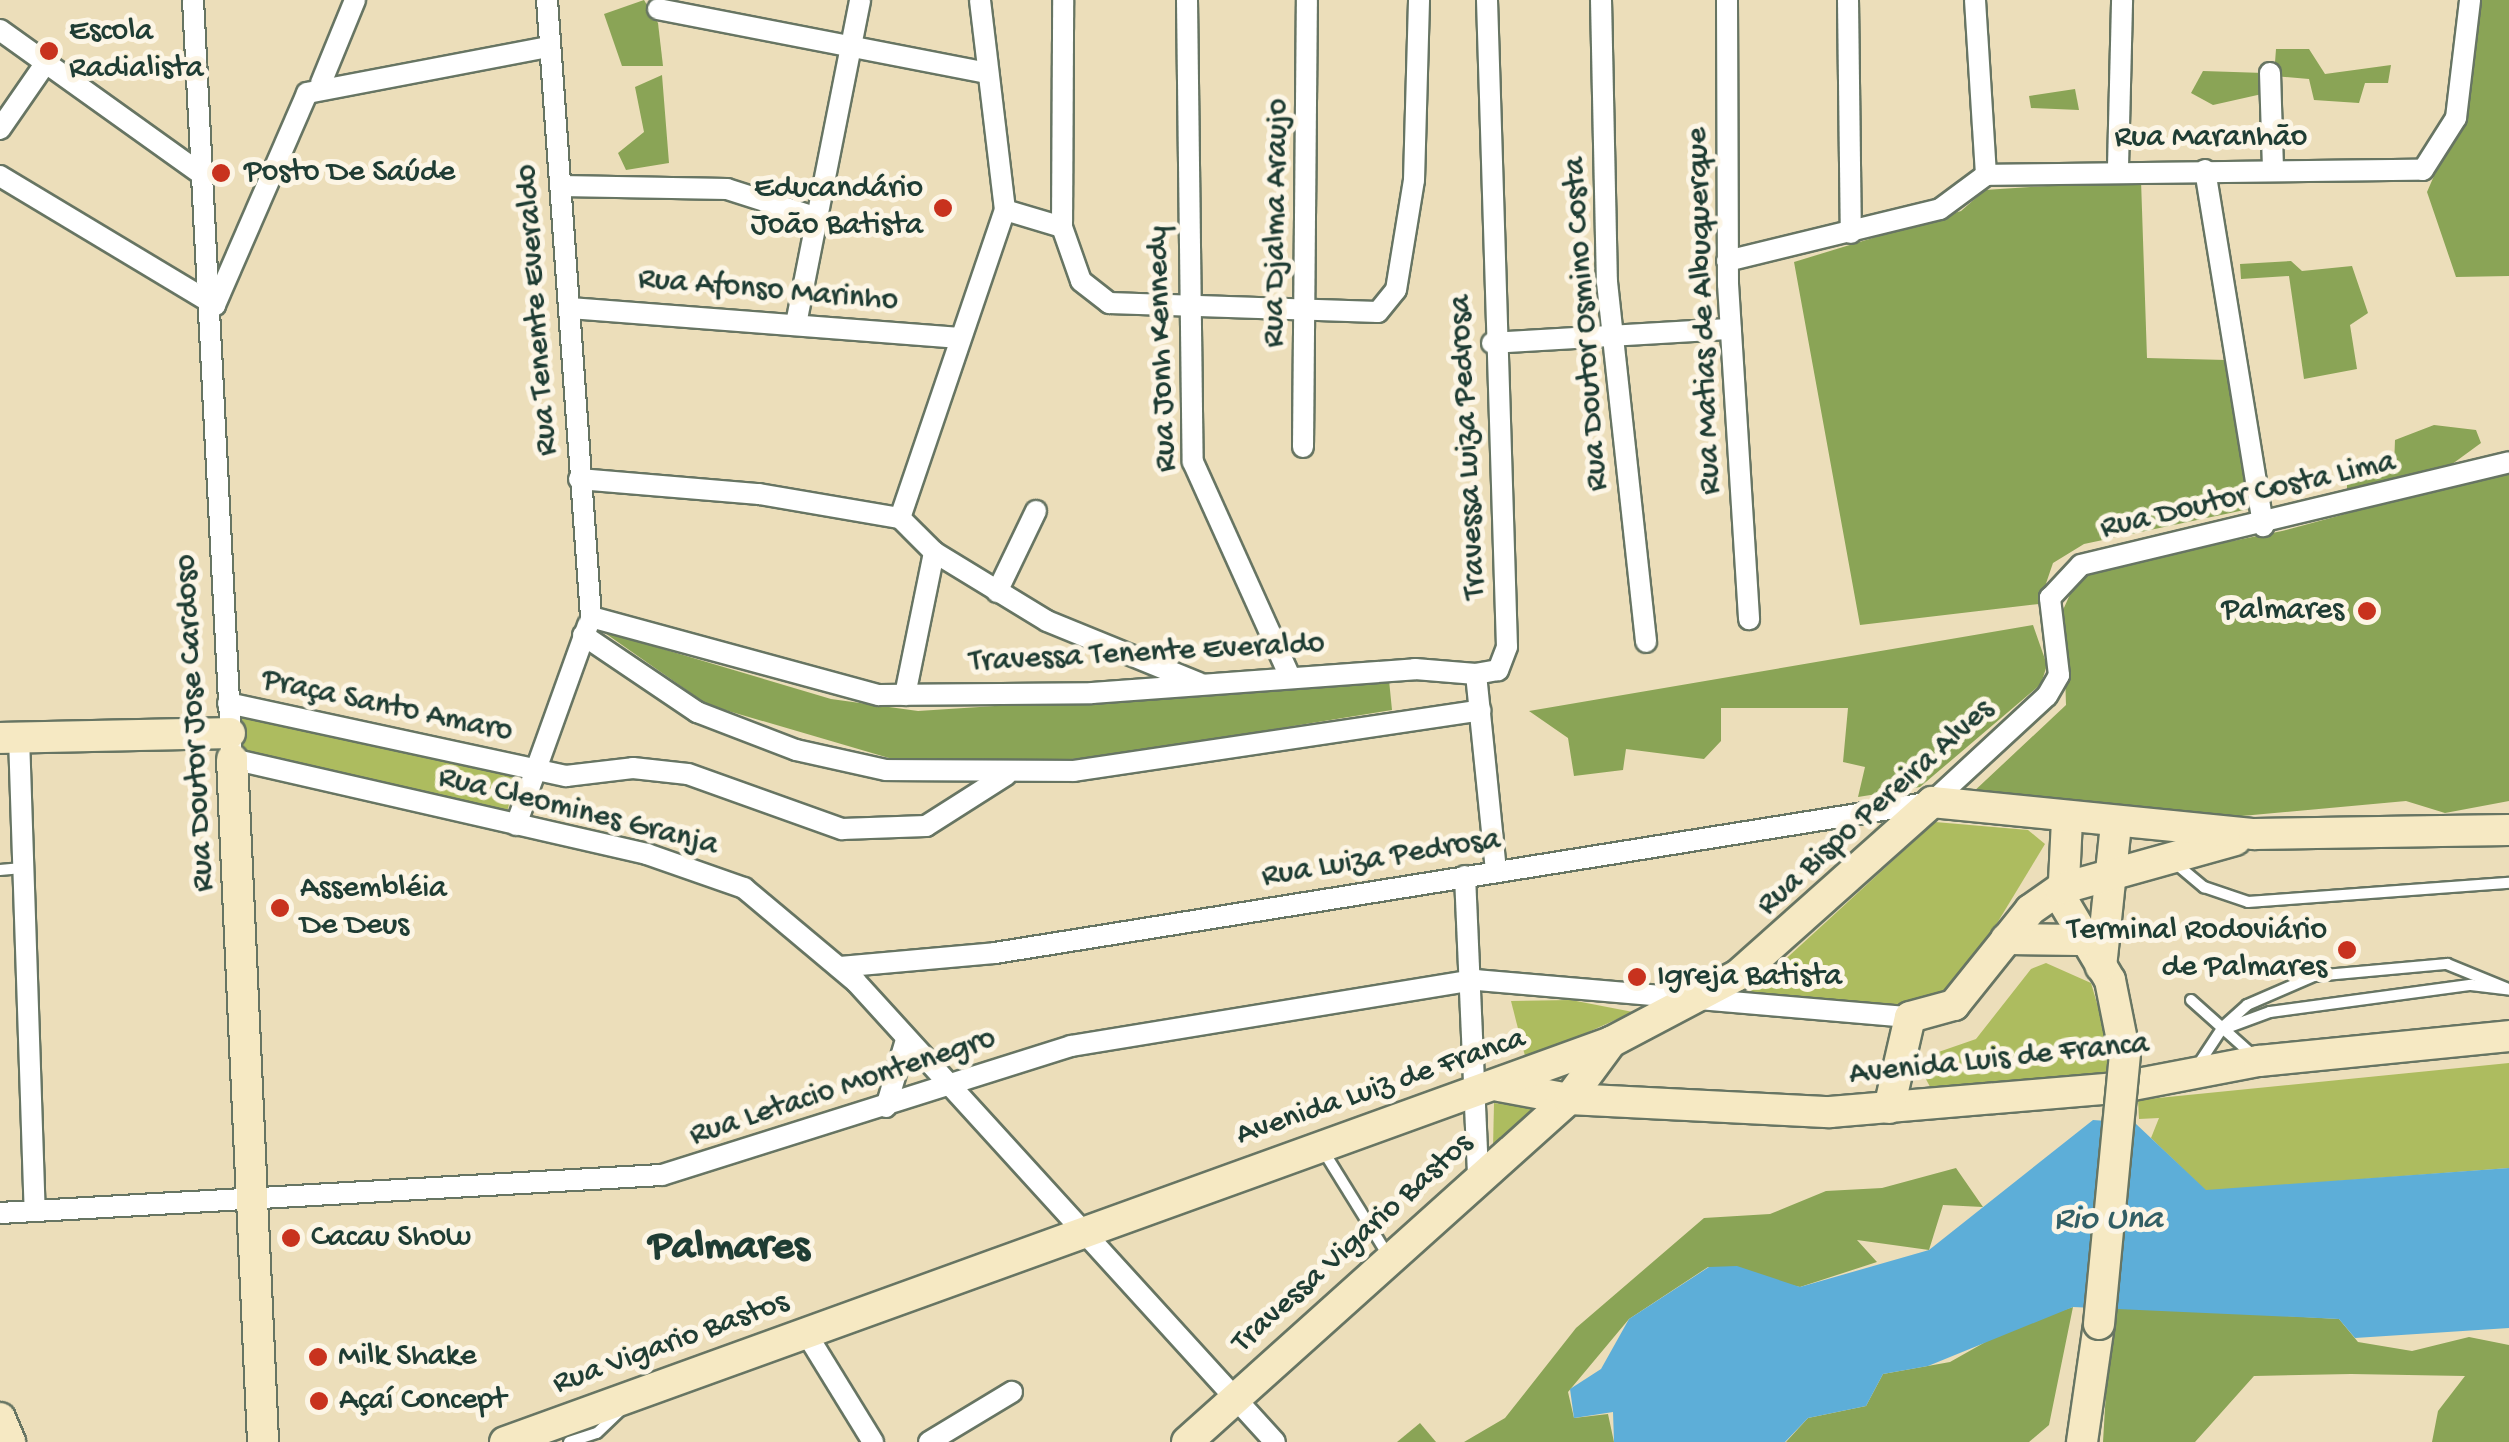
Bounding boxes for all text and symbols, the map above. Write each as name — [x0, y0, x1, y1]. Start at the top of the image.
place label: Escola Radialista — [69, 14, 204, 89]
marker: Escola Radialista — [38, 40, 60, 62]
street label: Rua Djalma Araujo — [1256, 98, 1298, 348]
street label: Rua Maranhão — [2115, 119, 2307, 157]
street label: Rua Matias de Albuquerque — [1679, 127, 1731, 495]
place label: Posto De Saúde — [244, 154, 455, 192]
street label: Rua Doutor Osmino Costa — [1556, 156, 1618, 492]
marker: Posto De Saúde — [208, 160, 234, 186]
street label: Rua Tenente Everaldo — [509, 163, 567, 457]
place label: Educandário João Batista — [751, 171, 923, 246]
marker: Educandário João Batista — [932, 197, 954, 219]
street label: Rua Jonh Kennedy — [1140, 225, 1186, 473]
street label: Rua Afonso Marinho — [636, 261, 900, 321]
street label: Travessa Luiza Pedrosa — [1442, 294, 1496, 600]
street label: Rua Doutor Costa Lima — [2097, 443, 2399, 549]
street label: Rua Doutor Jose Cardoso — [168, 553, 224, 893]
place label: Palmares — [2221, 592, 2344, 630]
marker: Palmares — [2354, 598, 2380, 624]
street label: Travessa Tenente Everaldo — [968, 626, 1326, 682]
street label: Praça Santo Amaro — [258, 662, 516, 752]
street label: Rua Bispo Pereira Alves — [1749, 691, 2003, 925]
street label: Rua Cleomines Granja — [434, 759, 722, 865]
street label: Rua Luiza Pedrosa — [1259, 821, 1503, 897]
place label: Assembléia De Deus — [300, 871, 447, 946]
marker: Assembléia De Deus — [269, 897, 291, 919]
place label: Terminal Rodoviário de Palmares — [2067, 913, 2327, 988]
marker: Terminal Rodoviário de Palmares — [2336, 939, 2358, 961]
place label: Igreja Batista — [1657, 958, 1842, 996]
marker: Igreja Batista — [1626, 966, 1648, 988]
street label: Rua Letacio Montenegro — [685, 1020, 1001, 1156]
street label: Avenida Luiz de Franca — [1231, 1020, 1531, 1156]
street label: Avenida Luis de Franca — [1847, 1025, 2151, 1095]
street label: Travessa Vigario Bastos — [1224, 1126, 1482, 1362]
water label: Rio Una — [2054, 1200, 2162, 1242]
place label: Cacau Show — [311, 1219, 471, 1257]
district label: Palmares — [649, 1224, 809, 1274]
marker: Cacau Show — [280, 1227, 302, 1249]
street label: Rua Vigario Bastos — [548, 1284, 794, 1404]
place label: Milk Shake — [338, 1338, 477, 1376]
marker: Milk Shake — [307, 1346, 329, 1368]
place label: Açaí Concept — [339, 1382, 506, 1420]
marker: Açaí Concept — [308, 1390, 330, 1412]

